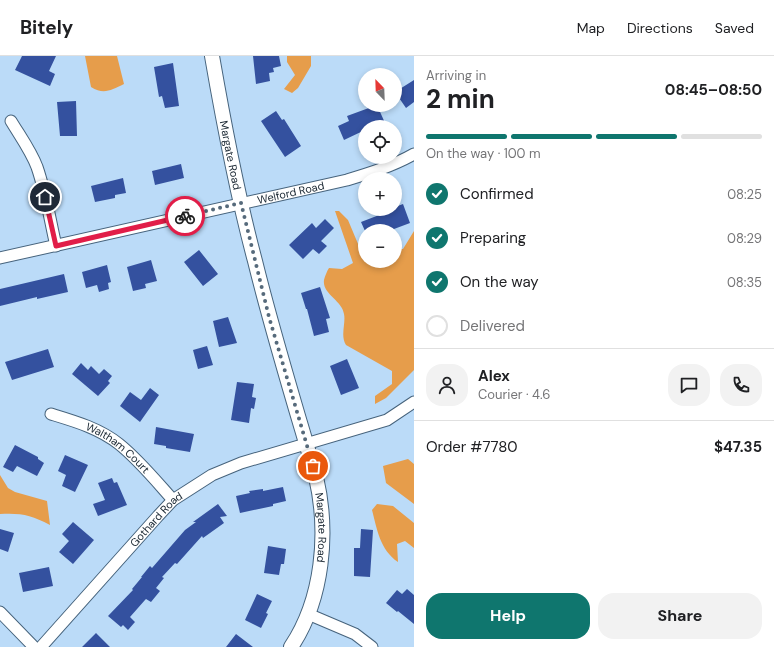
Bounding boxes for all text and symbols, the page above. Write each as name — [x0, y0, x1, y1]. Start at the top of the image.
text: Bitely — [20, 15, 73, 40]
text: Map — [577, 19, 605, 37]
text: Directions — [627, 19, 693, 37]
text: Saved — [715, 19, 754, 37]
text: Arriving in — [426, 67, 486, 84]
north arrow — [358, 68, 402, 112]
map controls — [358, 68, 402, 268]
text: 08:45–08:50 — [665, 80, 762, 100]
text: 2 min — [426, 82, 495, 116]
street label: Margate Road — [217, 120, 245, 191]
button: locate — [358, 120, 402, 164]
text: On the way · 100 m — [426, 145, 541, 162]
button: + — [358, 172, 402, 216]
street label: Welford Road — [256, 178, 326, 207]
pin — [28, 180, 62, 214]
icon: check — [426, 183, 448, 205]
text: Confirmed — [460, 184, 534, 204]
icon: home — [34, 186, 56, 208]
text: 08:25 — [727, 186, 762, 203]
courier — [165, 196, 205, 236]
icon: bike — [174, 205, 196, 227]
button: − — [358, 224, 402, 268]
icon: check — [426, 227, 448, 249]
text: Preparing — [460, 228, 526, 248]
text: 08:29 — [727, 230, 762, 247]
icon: check — [426, 271, 448, 293]
text: On the way — [460, 272, 539, 292]
text: 08:35 — [727, 274, 762, 291]
text: Delivered — [460, 316, 525, 336]
button: person — [426, 364, 468, 406]
button: chat — [668, 364, 710, 406]
button: phone — [720, 364, 762, 406]
text: Alex — [478, 366, 510, 386]
text: Courier · 4.6 — [478, 386, 550, 403]
street label: Waltham Court — [84, 419, 153, 476]
text: Order #7780 — [426, 437, 518, 457]
text: $47.35 — [714, 437, 762, 457]
pin — [296, 449, 330, 483]
icon: bag — [302, 455, 324, 477]
street label: Gothard Road — [127, 489, 185, 550]
street label: Margate Road — [312, 492, 329, 563]
button: Help — [426, 593, 590, 639]
button: Share — [598, 593, 762, 639]

